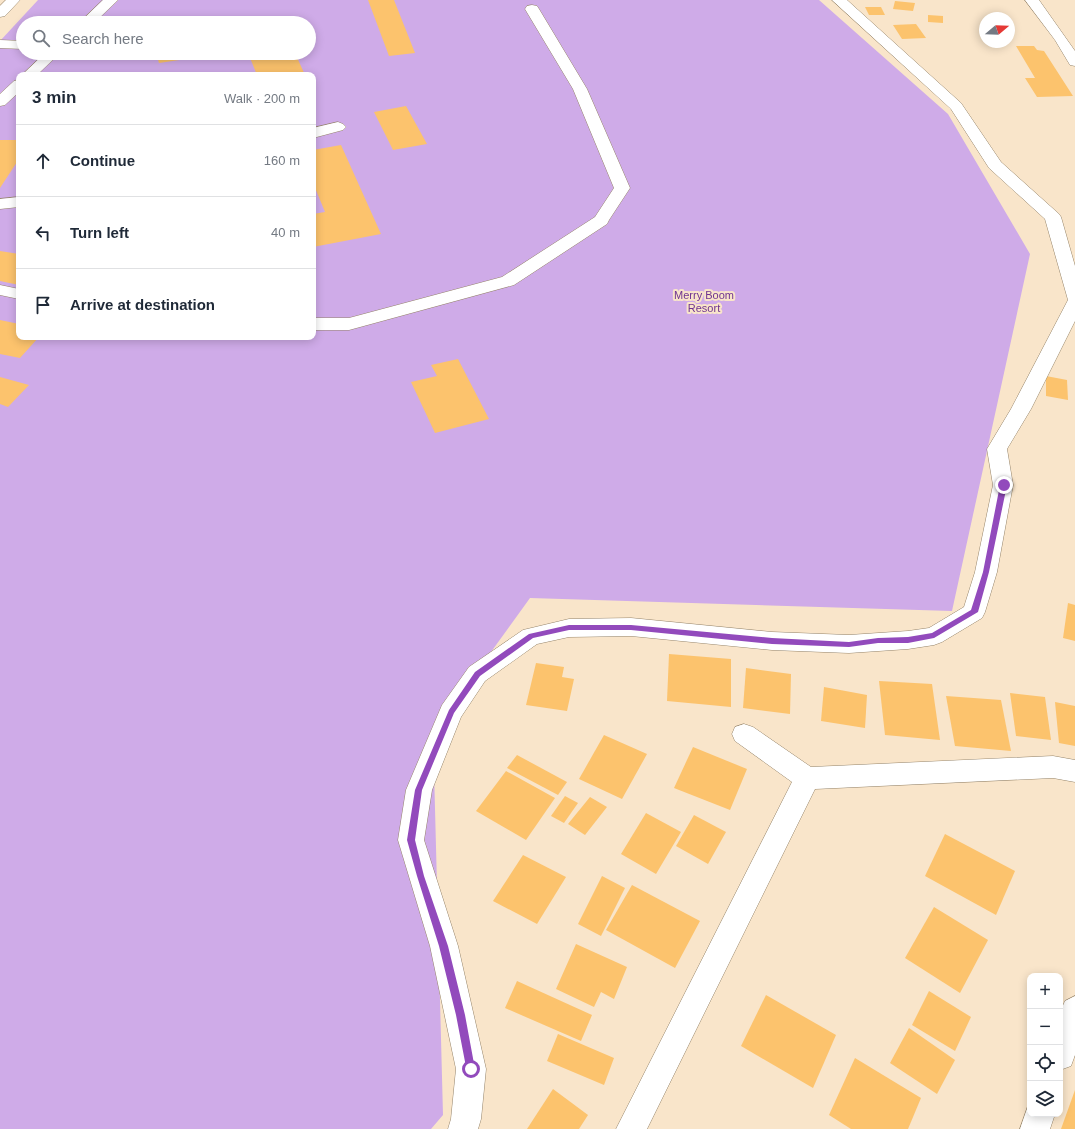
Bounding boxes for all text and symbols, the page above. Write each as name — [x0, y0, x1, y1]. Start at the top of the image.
north arrow — [979, 12, 1015, 48]
search box — [16, 16, 316, 60]
icon: search — [30, 27, 52, 49]
text: Search here — [62, 30, 144, 47]
text: 3 min — [32, 88, 76, 107]
text: Walk · 200 m — [224, 91, 300, 106]
icon: ahead — [32, 150, 54, 172]
text: Continue — [70, 152, 135, 169]
text: 160 m — [264, 153, 300, 168]
icon: left — [32, 222, 54, 244]
text: Turn left — [70, 224, 129, 241]
text: 40 m — [271, 225, 300, 240]
park label: Merry Boom Resort — [674, 289, 734, 314]
icon: arrive — [32, 294, 54, 316]
text: Arrive at destination — [70, 296, 215, 313]
route end — [995, 476, 1013, 494]
map controls — [1027, 973, 1063, 1117]
button: + — [1027, 973, 1063, 1009]
button: − — [1027, 1009, 1063, 1045]
button: locate — [1027, 1045, 1063, 1081]
route start — [462, 1060, 480, 1078]
button: layers — [1027, 1081, 1063, 1117]

